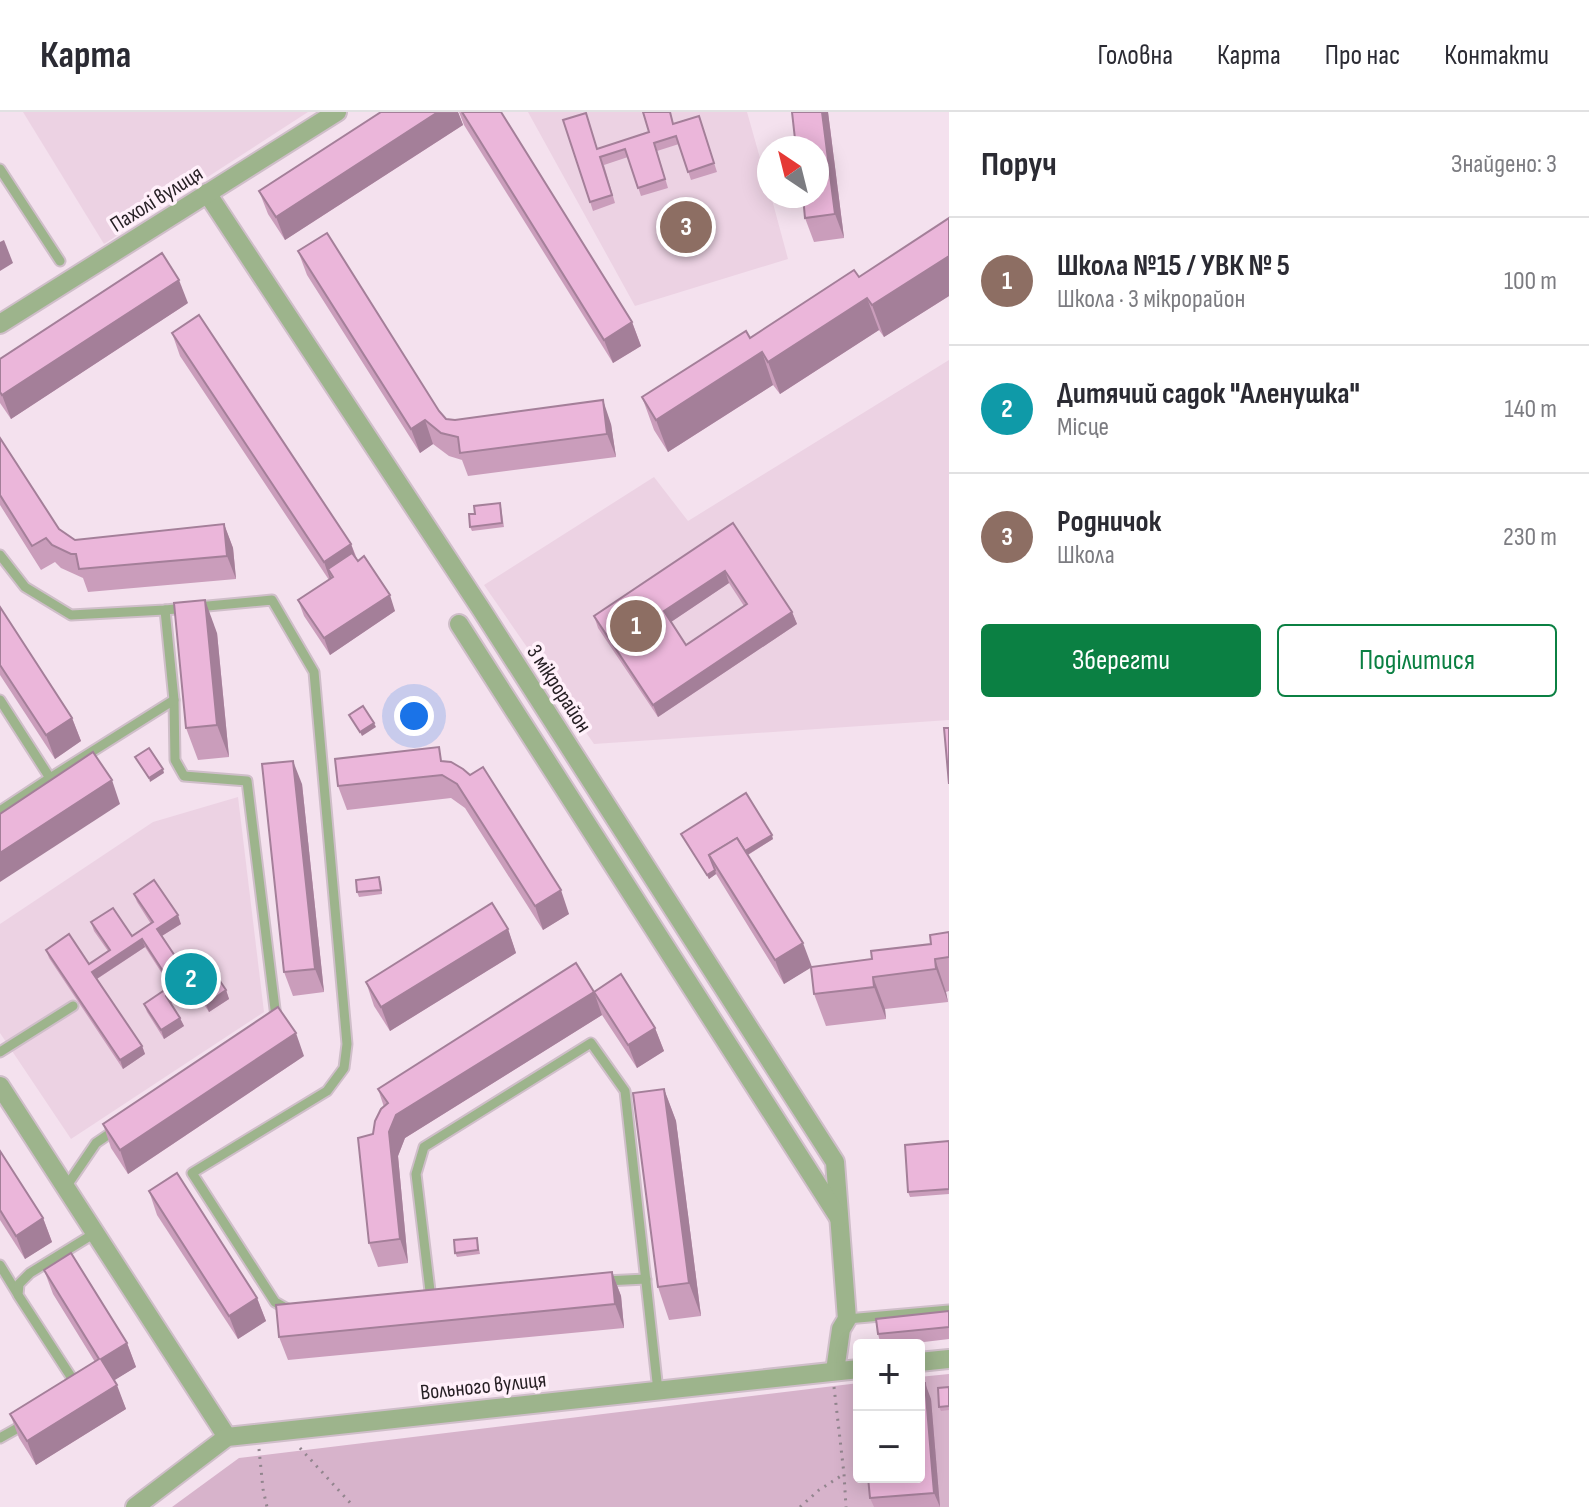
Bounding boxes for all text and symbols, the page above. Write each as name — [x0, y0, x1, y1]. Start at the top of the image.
text: Карта — [40, 33, 131, 78]
text: Головна — [1097, 39, 1173, 72]
text: Карта — [1217, 39, 1281, 72]
text: Про нас — [1325, 39, 1400, 72]
text: Контакти — [1444, 39, 1549, 72]
north arrow — [757, 136, 829, 208]
text: Поруч — [981, 144, 1057, 185]
text: Знайдено: 3 — [1451, 149, 1557, 180]
street label: Пахолі вулиця — [105, 160, 208, 238]
pin: 3 — [660, 197, 712, 257]
text: Школа №15 / УВК № 5 — [1057, 248, 1290, 284]
text: 1 — [1002, 266, 1012, 297]
text: 100 m — [1504, 266, 1557, 297]
text: Школа · 3 мікрорайон — [1057, 284, 1245, 315]
text: Дитячий садок "Аленушка" — [1057, 376, 1360, 412]
text: 2 — [1001, 394, 1013, 425]
text: 140 m — [1505, 394, 1557, 425]
text: Місце — [1057, 412, 1109, 443]
text: Родничок — [1057, 504, 1161, 540]
text: 3 — [1001, 522, 1013, 553]
text: 230 m — [1503, 522, 1557, 553]
text: Школа — [1057, 540, 1115, 571]
pin: 1 — [610, 596, 662, 656]
button: Зберегти — [981, 624, 1261, 697]
button: Поділитися — [1277, 624, 1557, 697]
street label: 3 мікрорайон — [520, 640, 597, 738]
your location — [394, 696, 434, 736]
pin: 2 — [165, 949, 217, 1009]
map controls — [853, 1339, 925, 1483]
button: + — [853, 1339, 925, 1411]
street label: Вольного вулиця — [419, 1366, 547, 1407]
button: − — [853, 1411, 925, 1483]

